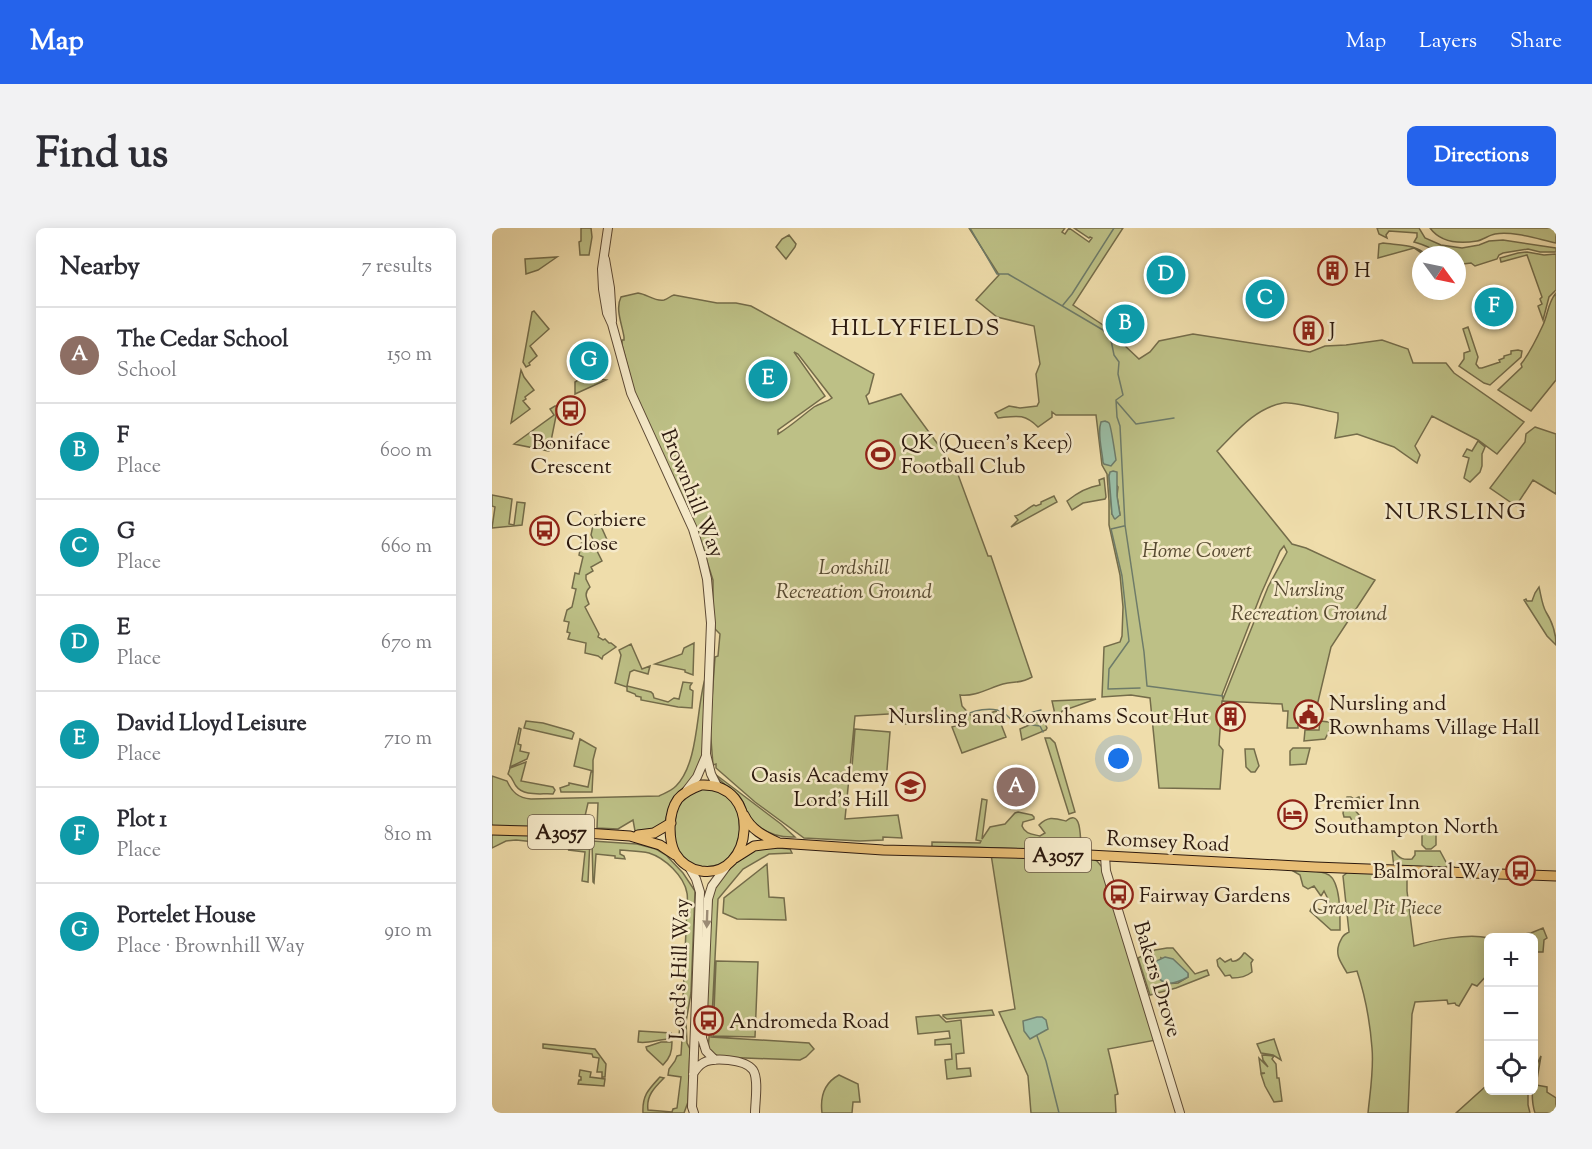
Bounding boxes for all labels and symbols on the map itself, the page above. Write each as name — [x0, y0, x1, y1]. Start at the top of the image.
north arrow — [1412, 246, 1466, 300]
pin: D — [1146, 252, 1186, 298]
building icon: H — [1317, 254, 1349, 286]
place label: H — [1354, 257, 1371, 287]
pin: C — [1246, 276, 1284, 322]
pin: F — [1474, 284, 1514, 329]
pin: B — [1106, 302, 1144, 346]
district label: HILLYFIELDS — [831, 312, 1001, 346]
building icon: J — [1292, 314, 1324, 346]
place label: J — [1328, 317, 1335, 347]
pin: G — [570, 338, 608, 384]
pin: E — [748, 356, 788, 402]
bus stop icon: Boniface Crescent — [555, 395, 587, 427]
street label: Brownhill Way — [652, 425, 731, 563]
place label: Boniface Crescent — [530, 429, 612, 483]
place label: QK (Queen's Keep) Football Club — [901, 429, 1073, 483]
sports icon: QK (Queen's Keep) Football Club — [864, 438, 896, 470]
district label: NURSLING — [1384, 496, 1528, 530]
place label: Corbiere Close — [566, 506, 646, 560]
bus stop icon: Corbiere Close — [529, 515, 561, 547]
park label: Home Covert — [1142, 537, 1252, 567]
park label: Lordshill Recreation Ground — [776, 554, 933, 608]
park label: Nursling Recreation Ground — [1231, 576, 1388, 630]
place label: Nursling and Rownhams Village Hall — [1329, 690, 1540, 744]
public building icon: Nursling and Rownhams Village Hall — [1292, 699, 1324, 731]
building icon: Nursling and Rownhams Scout Hut — [1214, 700, 1246, 732]
place label: Nursling and Rownhams Scout Hut — [888, 703, 1209, 733]
your location — [1104, 744, 1133, 773]
place label: Oasis Academy Lord's Hill — [751, 762, 890, 816]
pin: A — [996, 764, 1036, 810]
school or university icon: Oasis Academy Lord's Hill — [894, 771, 926, 803]
place label: Premier Inn Southampton North — [1314, 789, 1499, 843]
hotel icon: Premier Inn Southampton North — [1277, 798, 1309, 830]
road number: A3057 — [528, 815, 594, 849]
street label: Romsey Road — [1106, 825, 1230, 861]
road number: A3057 — [1025, 838, 1091, 872]
bus stop icon: Balmoral Way — [1505, 855, 1537, 887]
place label: Balmoral Way — [1373, 858, 1501, 888]
bus stop icon: Fairway Gardens — [1102, 879, 1134, 911]
place label: Fairway Gardens — [1139, 882, 1290, 912]
park label: Gravel Pit Piece — [1312, 894, 1442, 924]
street label: Lord's Hill Way — [664, 897, 698, 1041]
one-way arrow — [703, 909, 712, 928]
street label: Bakers Drove — [1124, 918, 1188, 1041]
bus stop icon: Andromeda Road — [692, 1005, 724, 1037]
place label: Andromeda Road — [729, 1008, 890, 1038]

